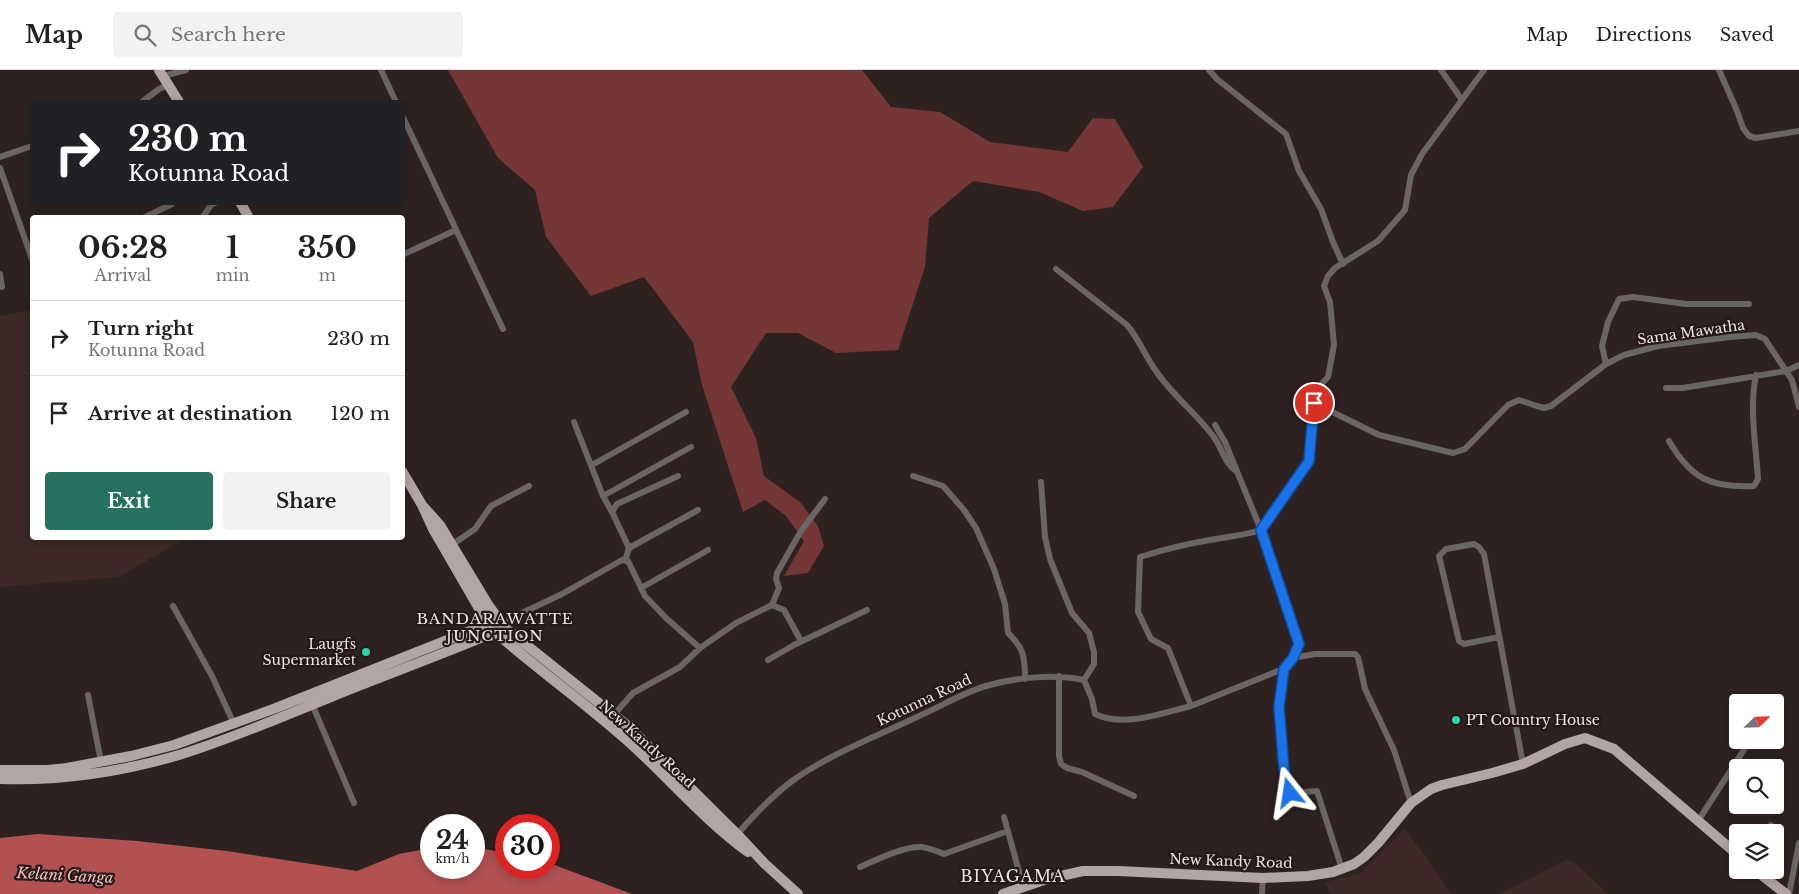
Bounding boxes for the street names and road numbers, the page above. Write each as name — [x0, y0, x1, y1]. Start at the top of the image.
street label: Sama Mawatha — [1636, 316, 1746, 348]
street label: Kotunna Road — [874, 670, 975, 730]
street label: New Kandy Road — [595, 696, 699, 792]
street label: New Kandy Road — [1169, 850, 1293, 872]

